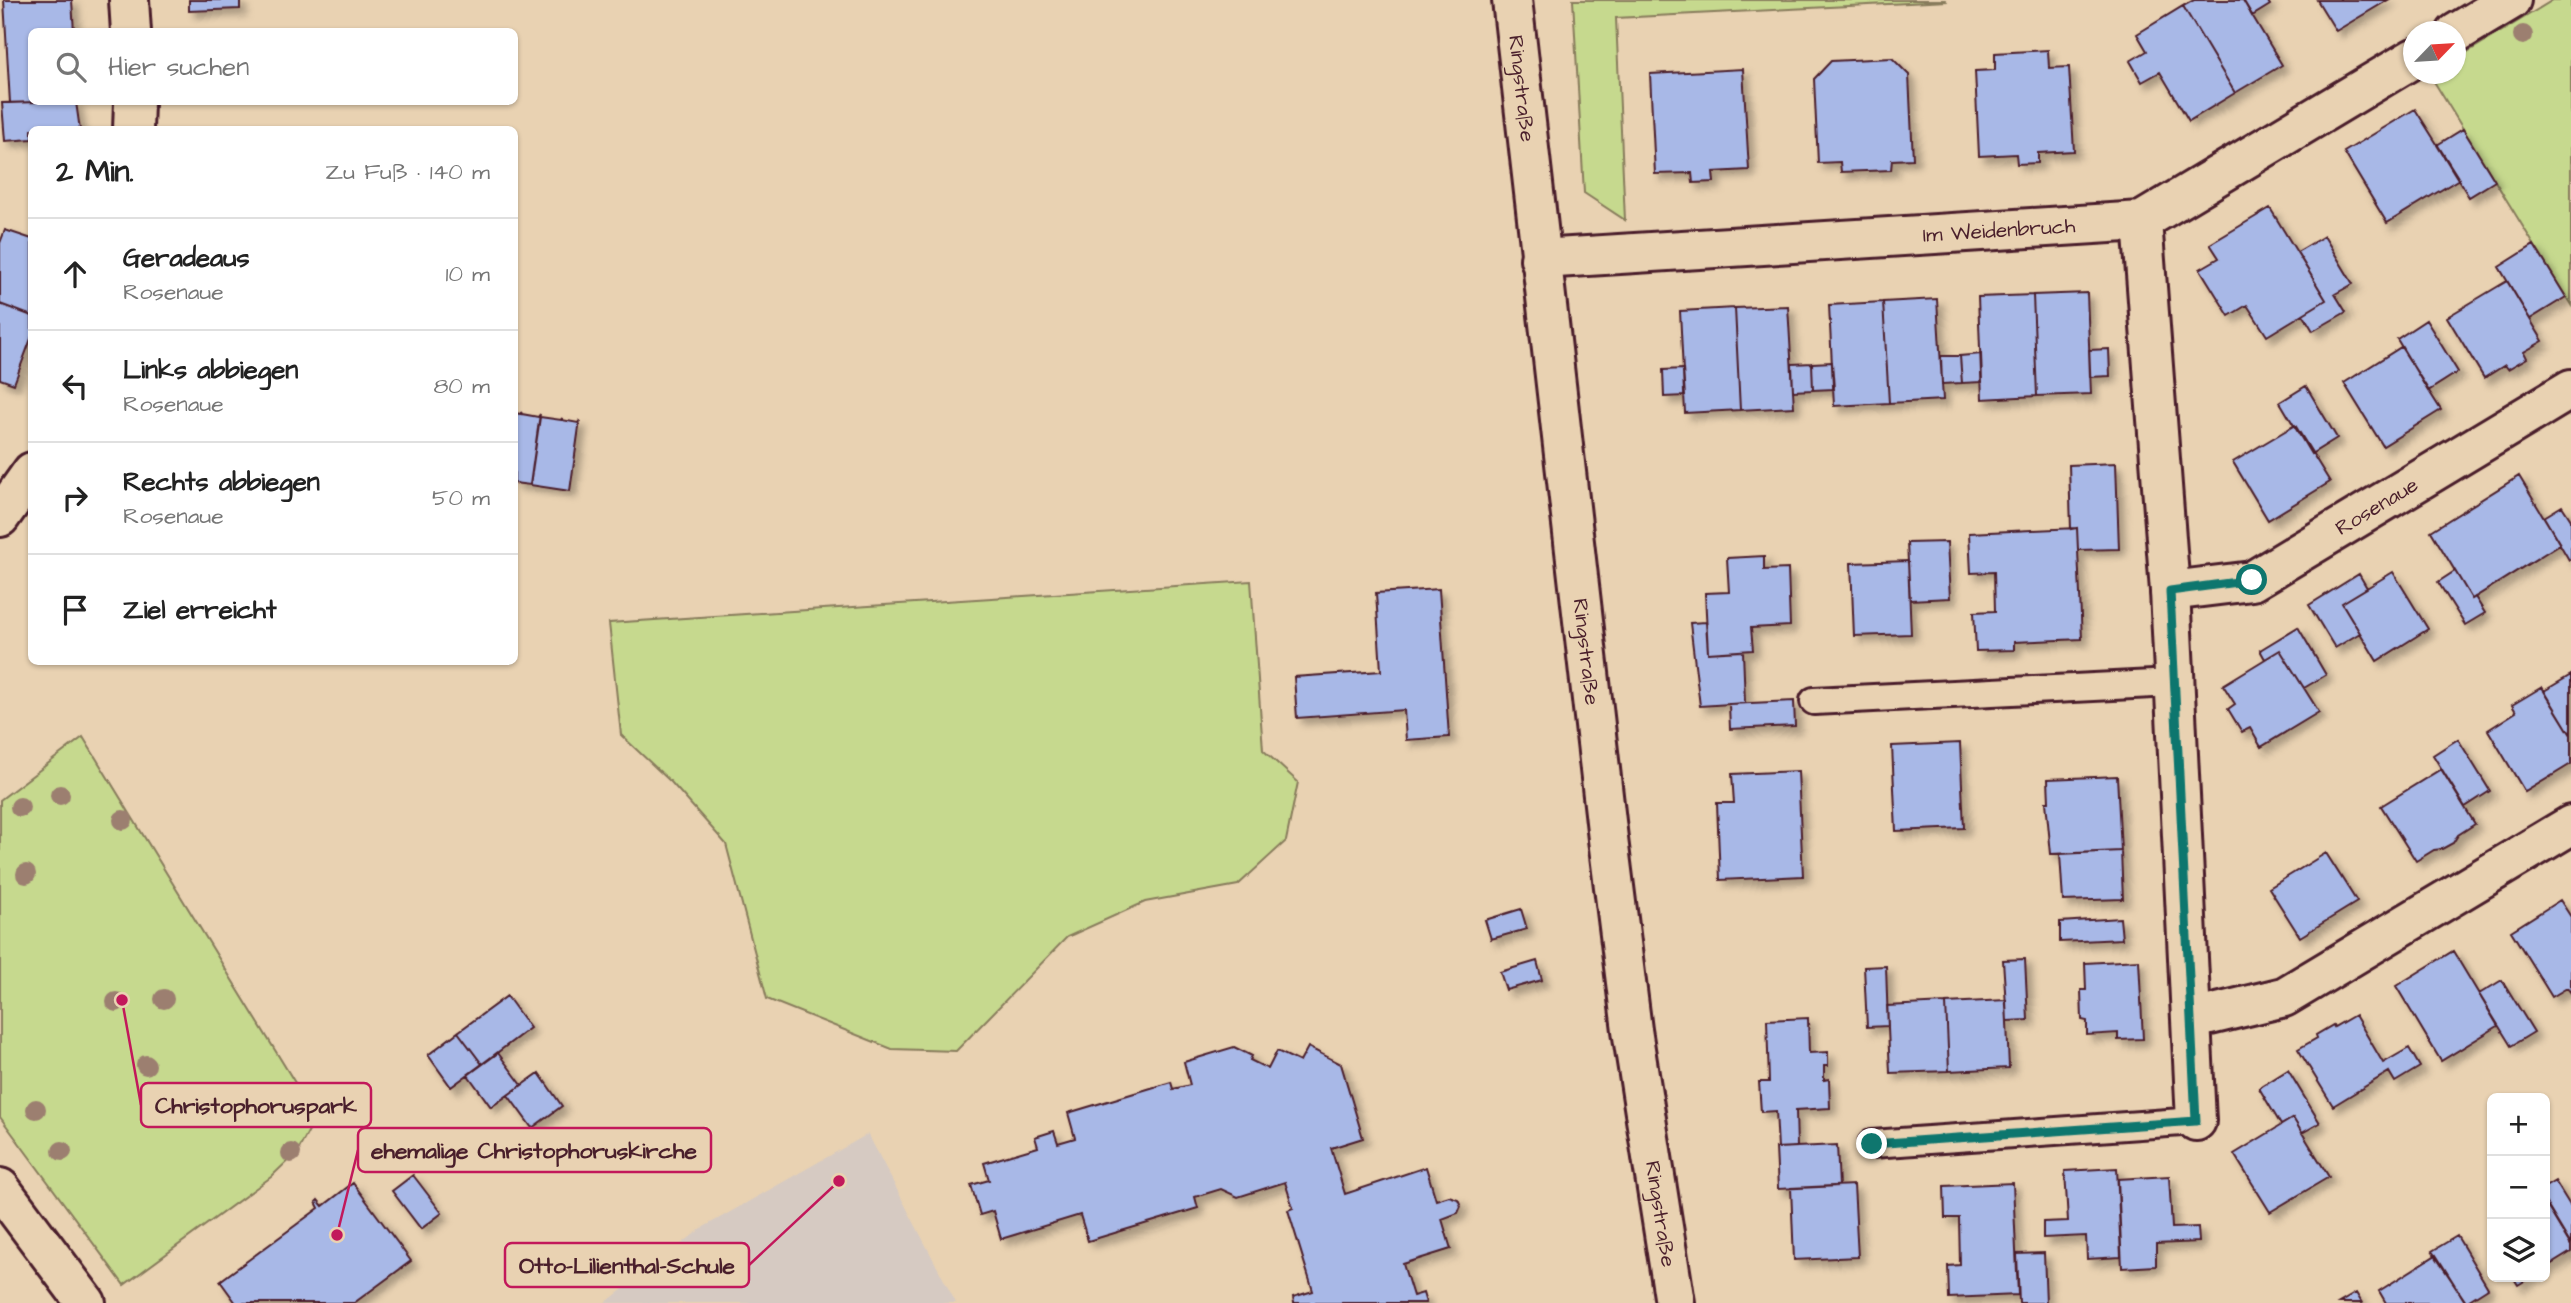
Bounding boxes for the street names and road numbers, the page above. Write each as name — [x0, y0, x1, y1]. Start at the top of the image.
street label: Ringstraße — [1502, 34, 1543, 143]
street label: Im Weidenbruch — [1922, 211, 2077, 249]
street label: Rosenaue — [2330, 470, 2423, 542]
street label: Ringstraße — [1566, 597, 1607, 707]
street label: Ringstraße — [1638, 1159, 1684, 1269]

